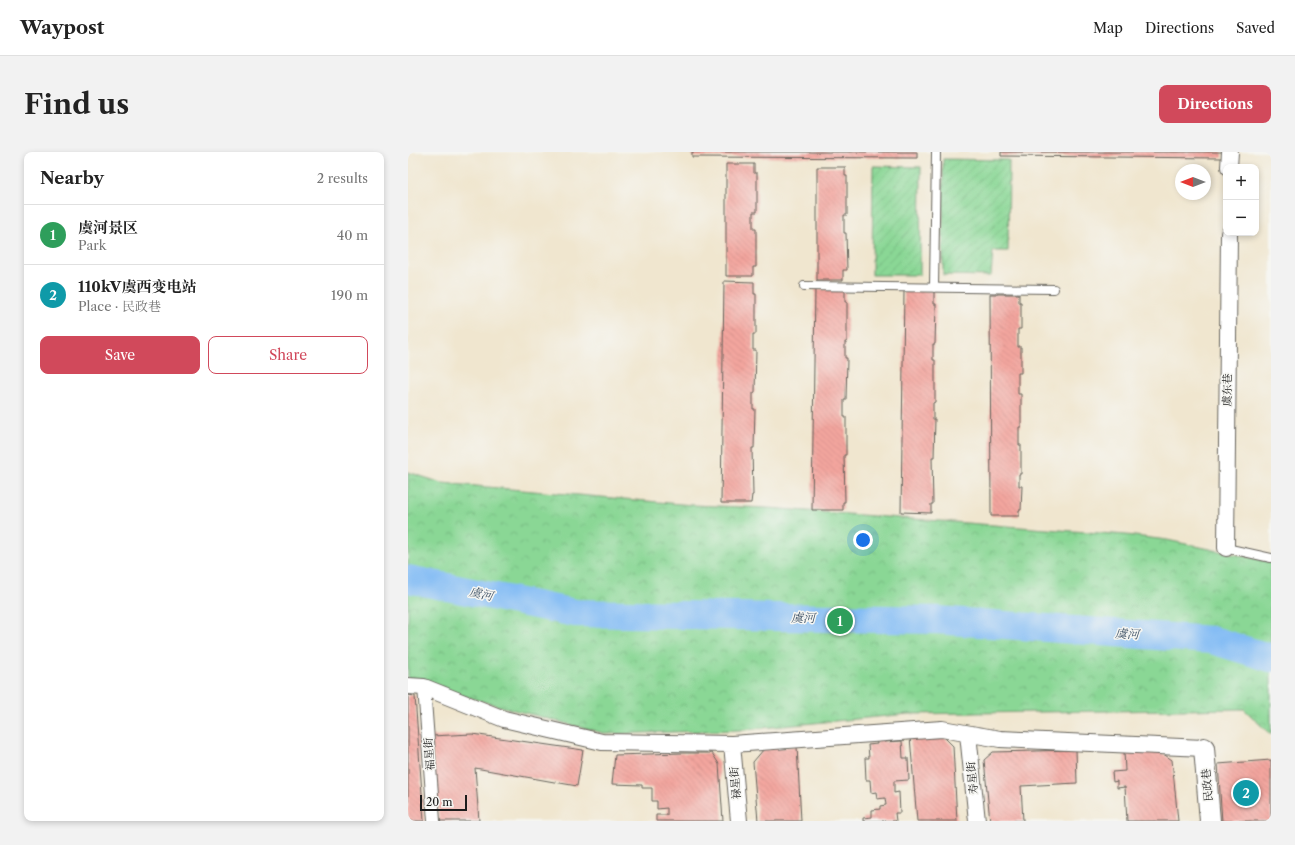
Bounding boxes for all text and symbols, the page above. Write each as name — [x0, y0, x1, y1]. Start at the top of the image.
text: Waypost — [20, 16, 104, 39]
text: Map — [1093, 19, 1123, 37]
text: Directions — [1145, 19, 1214, 37]
text: Saved — [1236, 19, 1275, 37]
button: Directions — [1159, 85, 1271, 123]
text: Find us — [24, 87, 129, 121]
north arrow — [1175, 164, 1211, 200]
map controls — [1223, 164, 1259, 236]
button: + — [1223, 164, 1259, 200]
text: Nearby — [40, 168, 104, 188]
text: 2 results — [317, 170, 368, 186]
button: − — [1223, 200, 1259, 236]
text: 虞河景区 — [78, 218, 138, 237]
text: 1 — [50, 227, 56, 243]
text: 40 m — [337, 227, 368, 243]
text: Park — [78, 237, 106, 253]
text: 110kV虞西变电站 — [78, 277, 196, 296]
text: 2 — [49, 287, 57, 303]
text: 190 m — [331, 287, 368, 303]
text: Place · 民政巷 — [78, 298, 161, 314]
button: Save — [40, 336, 200, 374]
button: Share — [208, 336, 368, 374]
street label: 虞东巷 — [1220, 373, 1234, 407]
your location — [853, 530, 873, 550]
water label: 虞河 — [468, 584, 496, 604]
pin: 1 — [827, 606, 853, 636]
water label: 虞河 — [791, 610, 817, 625]
water label: 虞河 — [1115, 625, 1142, 642]
street label: 福星街 — [421, 737, 437, 771]
street label: 寿星街 — [963, 761, 981, 795]
street label: 禄星街 — [727, 766, 743, 800]
street label: 民政巷 — [1199, 768, 1215, 802]
pin: 2 — [1233, 778, 1259, 808]
scale bar — [420, 793, 467, 812]
text: 20 m — [426, 795, 452, 809]

